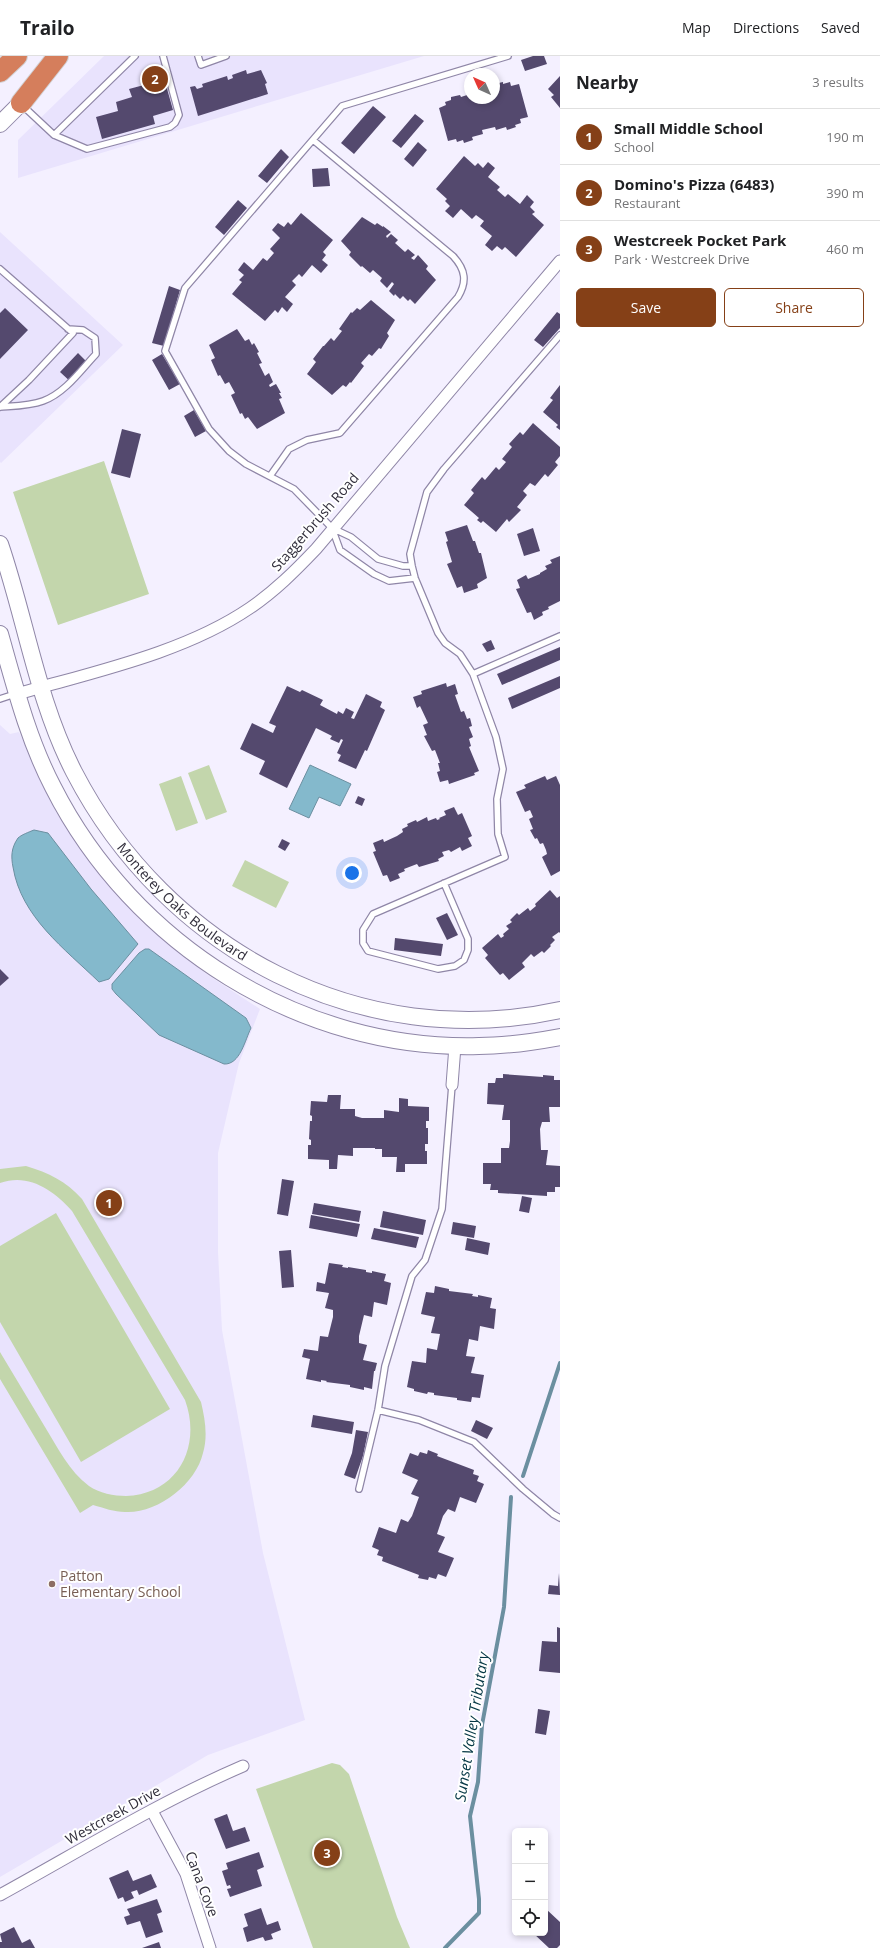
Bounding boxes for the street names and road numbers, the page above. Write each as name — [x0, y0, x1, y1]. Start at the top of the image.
street label: Staggerbrush Road — [267, 468, 363, 575]
street label: Monterey Oaks Boulevard — [113, 838, 251, 965]
street label: Westcreek Drive — [62, 1781, 164, 1849]
street label: Cana Cove — [181, 1848, 224, 1919]

